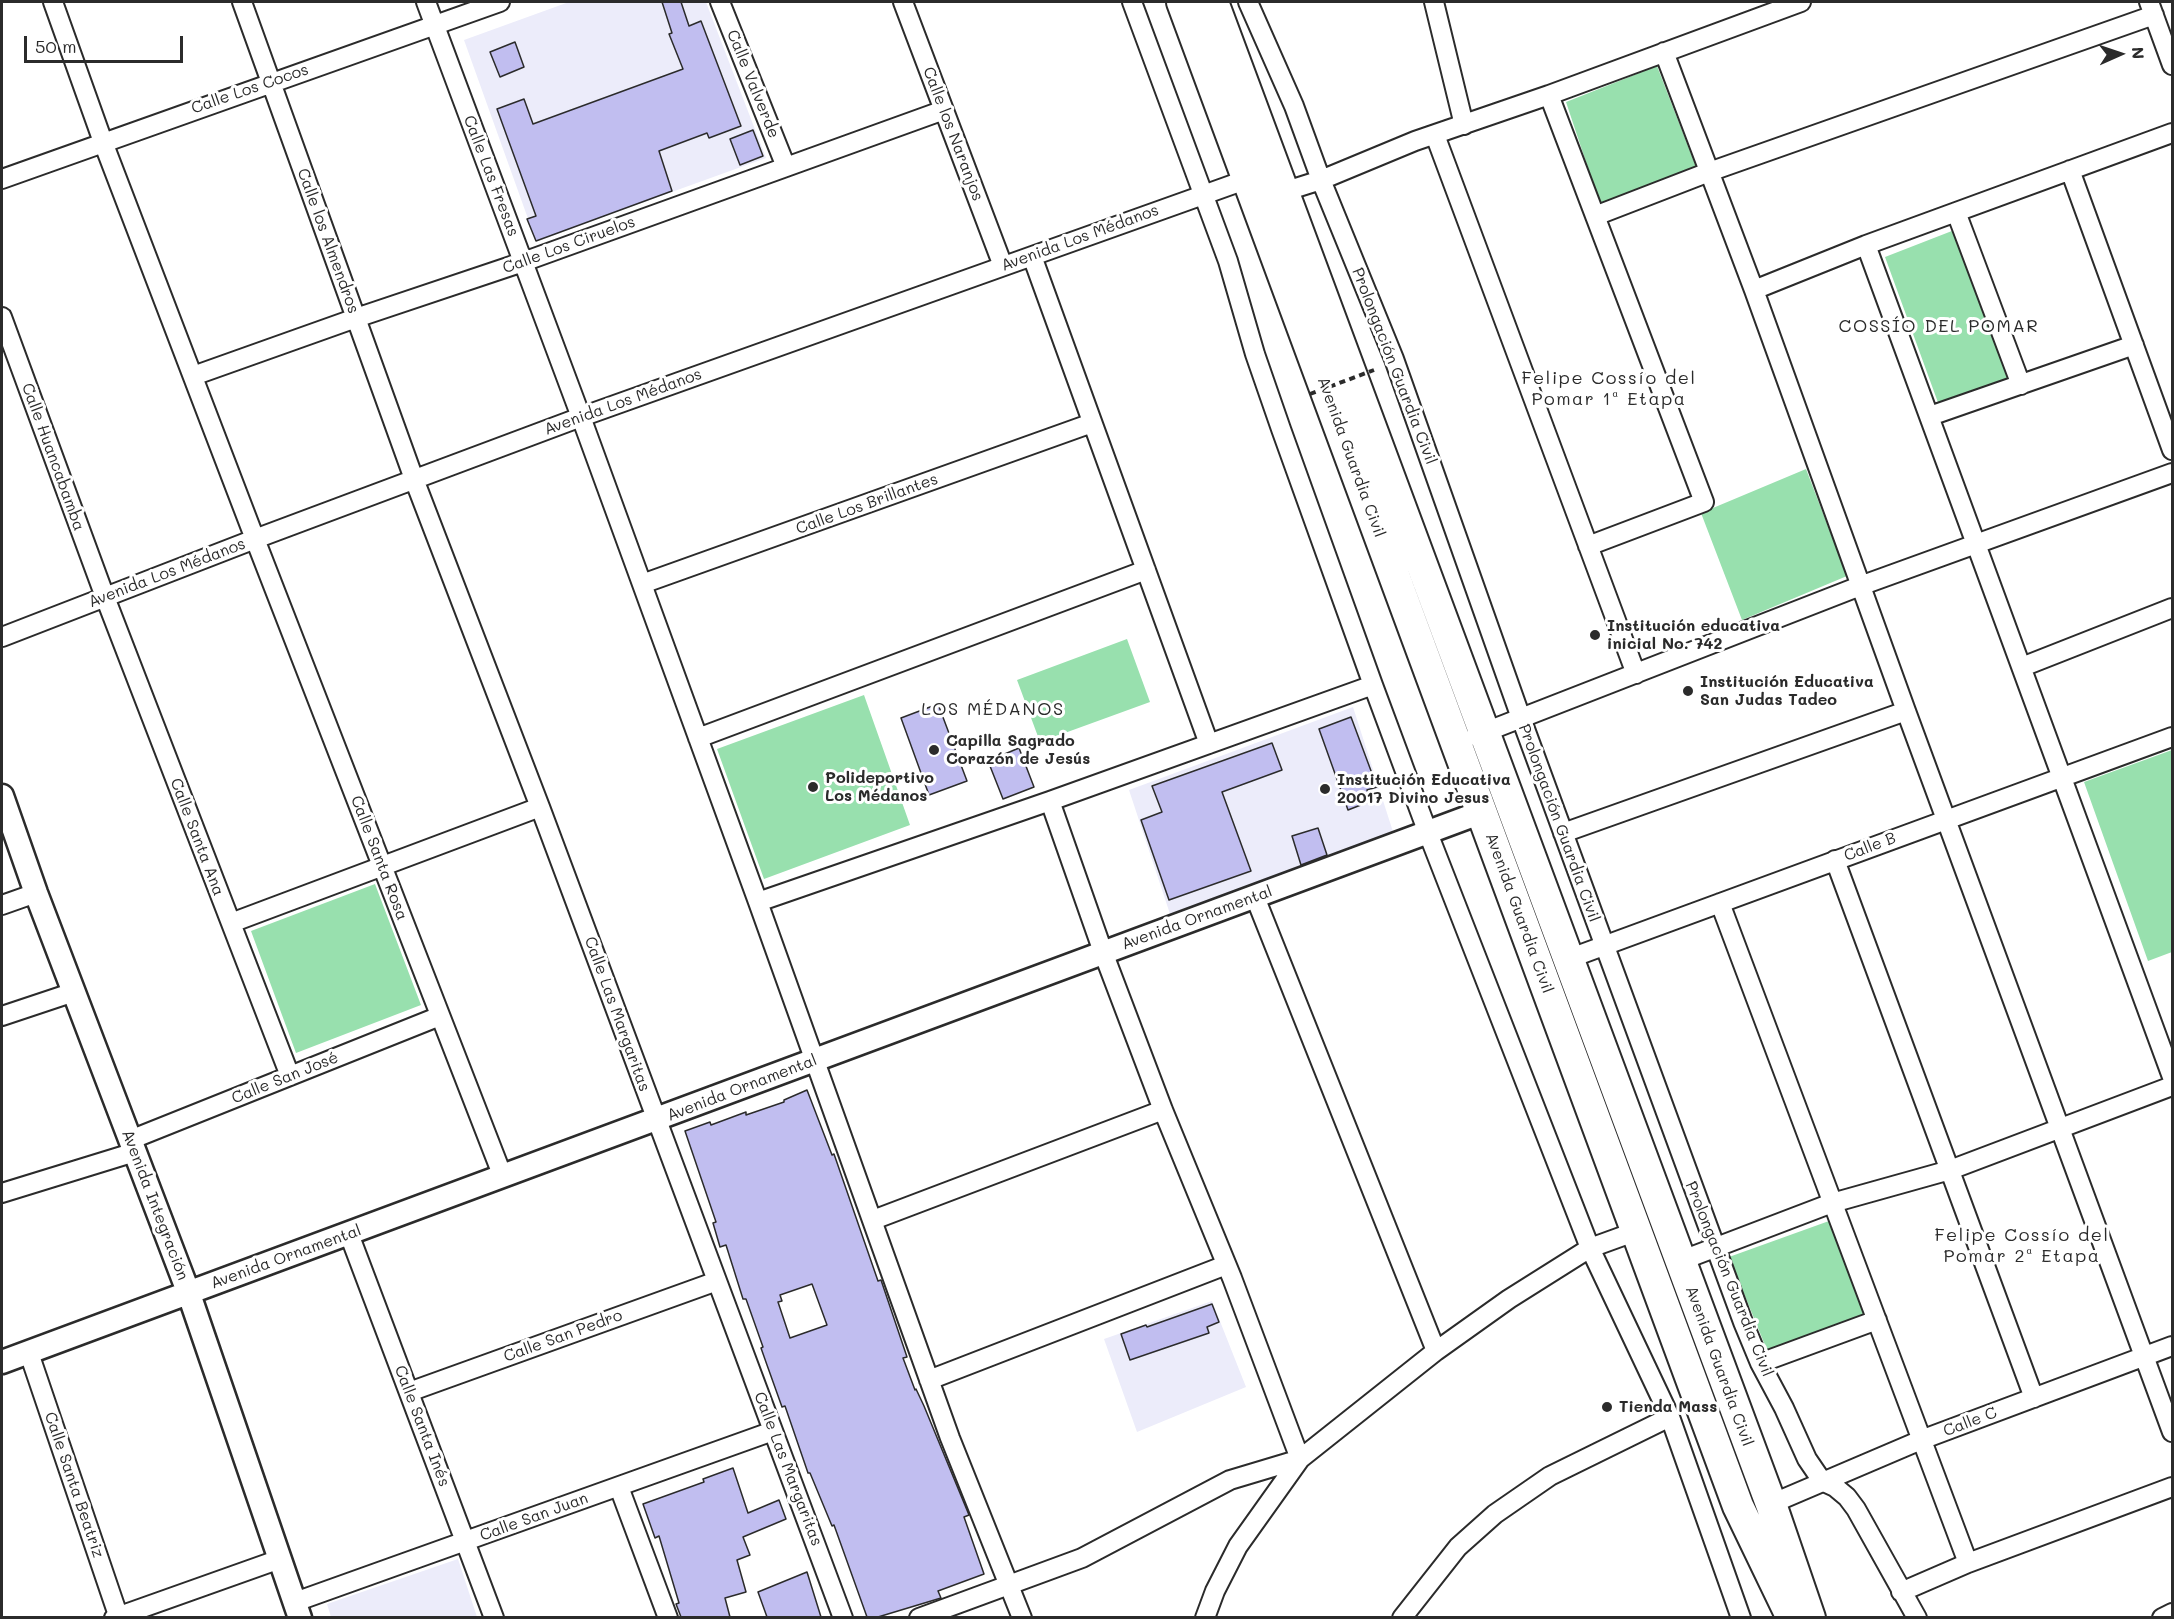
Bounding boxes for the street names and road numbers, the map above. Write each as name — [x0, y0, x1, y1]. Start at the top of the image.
street label: Calle Valverde — [723, 27, 783, 141]
street label: Calle Los Cocos — [189, 60, 311, 118]
street label: Calle los Naranjos — [919, 64, 987, 204]
street label: Calle Las Fresas — [459, 113, 523, 239]
street label: Calle los Almendros — [293, 166, 363, 316]
street label: Avenida Los Médanos — [998, 201, 1162, 275]
street label: Calle Los Ciruelos — [500, 212, 638, 278]
street label: Prolongación Guardia Civil — [1348, 265, 1440, 467]
street label: Avenida Los Médanos — [541, 365, 705, 439]
street label: Avenida Guardia Civil — [1313, 374, 1389, 540]
street label: Calle Huancabamba — [17, 380, 89, 534]
street label: Calle Los Brillantes — [793, 469, 941, 539]
street label: Avenida Los Médanos — [86, 534, 248, 612]
street label: Prolongación Guardia Civil — [1514, 721, 1604, 925]
street label: Calle Santa Ana — [166, 776, 228, 898]
street label: Calle Santa Rosa — [346, 793, 412, 923]
street label: Calle B — [1841, 828, 1899, 866]
street label: Avenida Guardia Civil — [1481, 830, 1557, 996]
street label: Avenida Ornamental — [1119, 882, 1275, 954]
street label: Calle Las Margaritas — [580, 934, 654, 1094]
street label: Calle San José — [229, 1048, 341, 1108]
street label: Avenida Ornamental — [664, 1051, 820, 1125]
street label: Avenida Integración — [117, 1127, 193, 1283]
street label: Prolongación Guardia Civil — [1681, 1178, 1777, 1380]
street label: Avenida Ornamental — [208, 1221, 364, 1293]
street label: Avenida Guardia Civil — [1681, 1283, 1757, 1449]
street label: Calle San Pedro — [501, 1306, 625, 1366]
street label: Calle Santa Inés — [390, 1363, 454, 1489]
street label: Calle Las Margaritas — [750, 1389, 826, 1549]
street label: Calle C — [1940, 1403, 2000, 1441]
street label: Calle Santa Beatriz — [40, 1410, 108, 1560]
street label: Calle San Juan — [477, 1489, 591, 1545]

